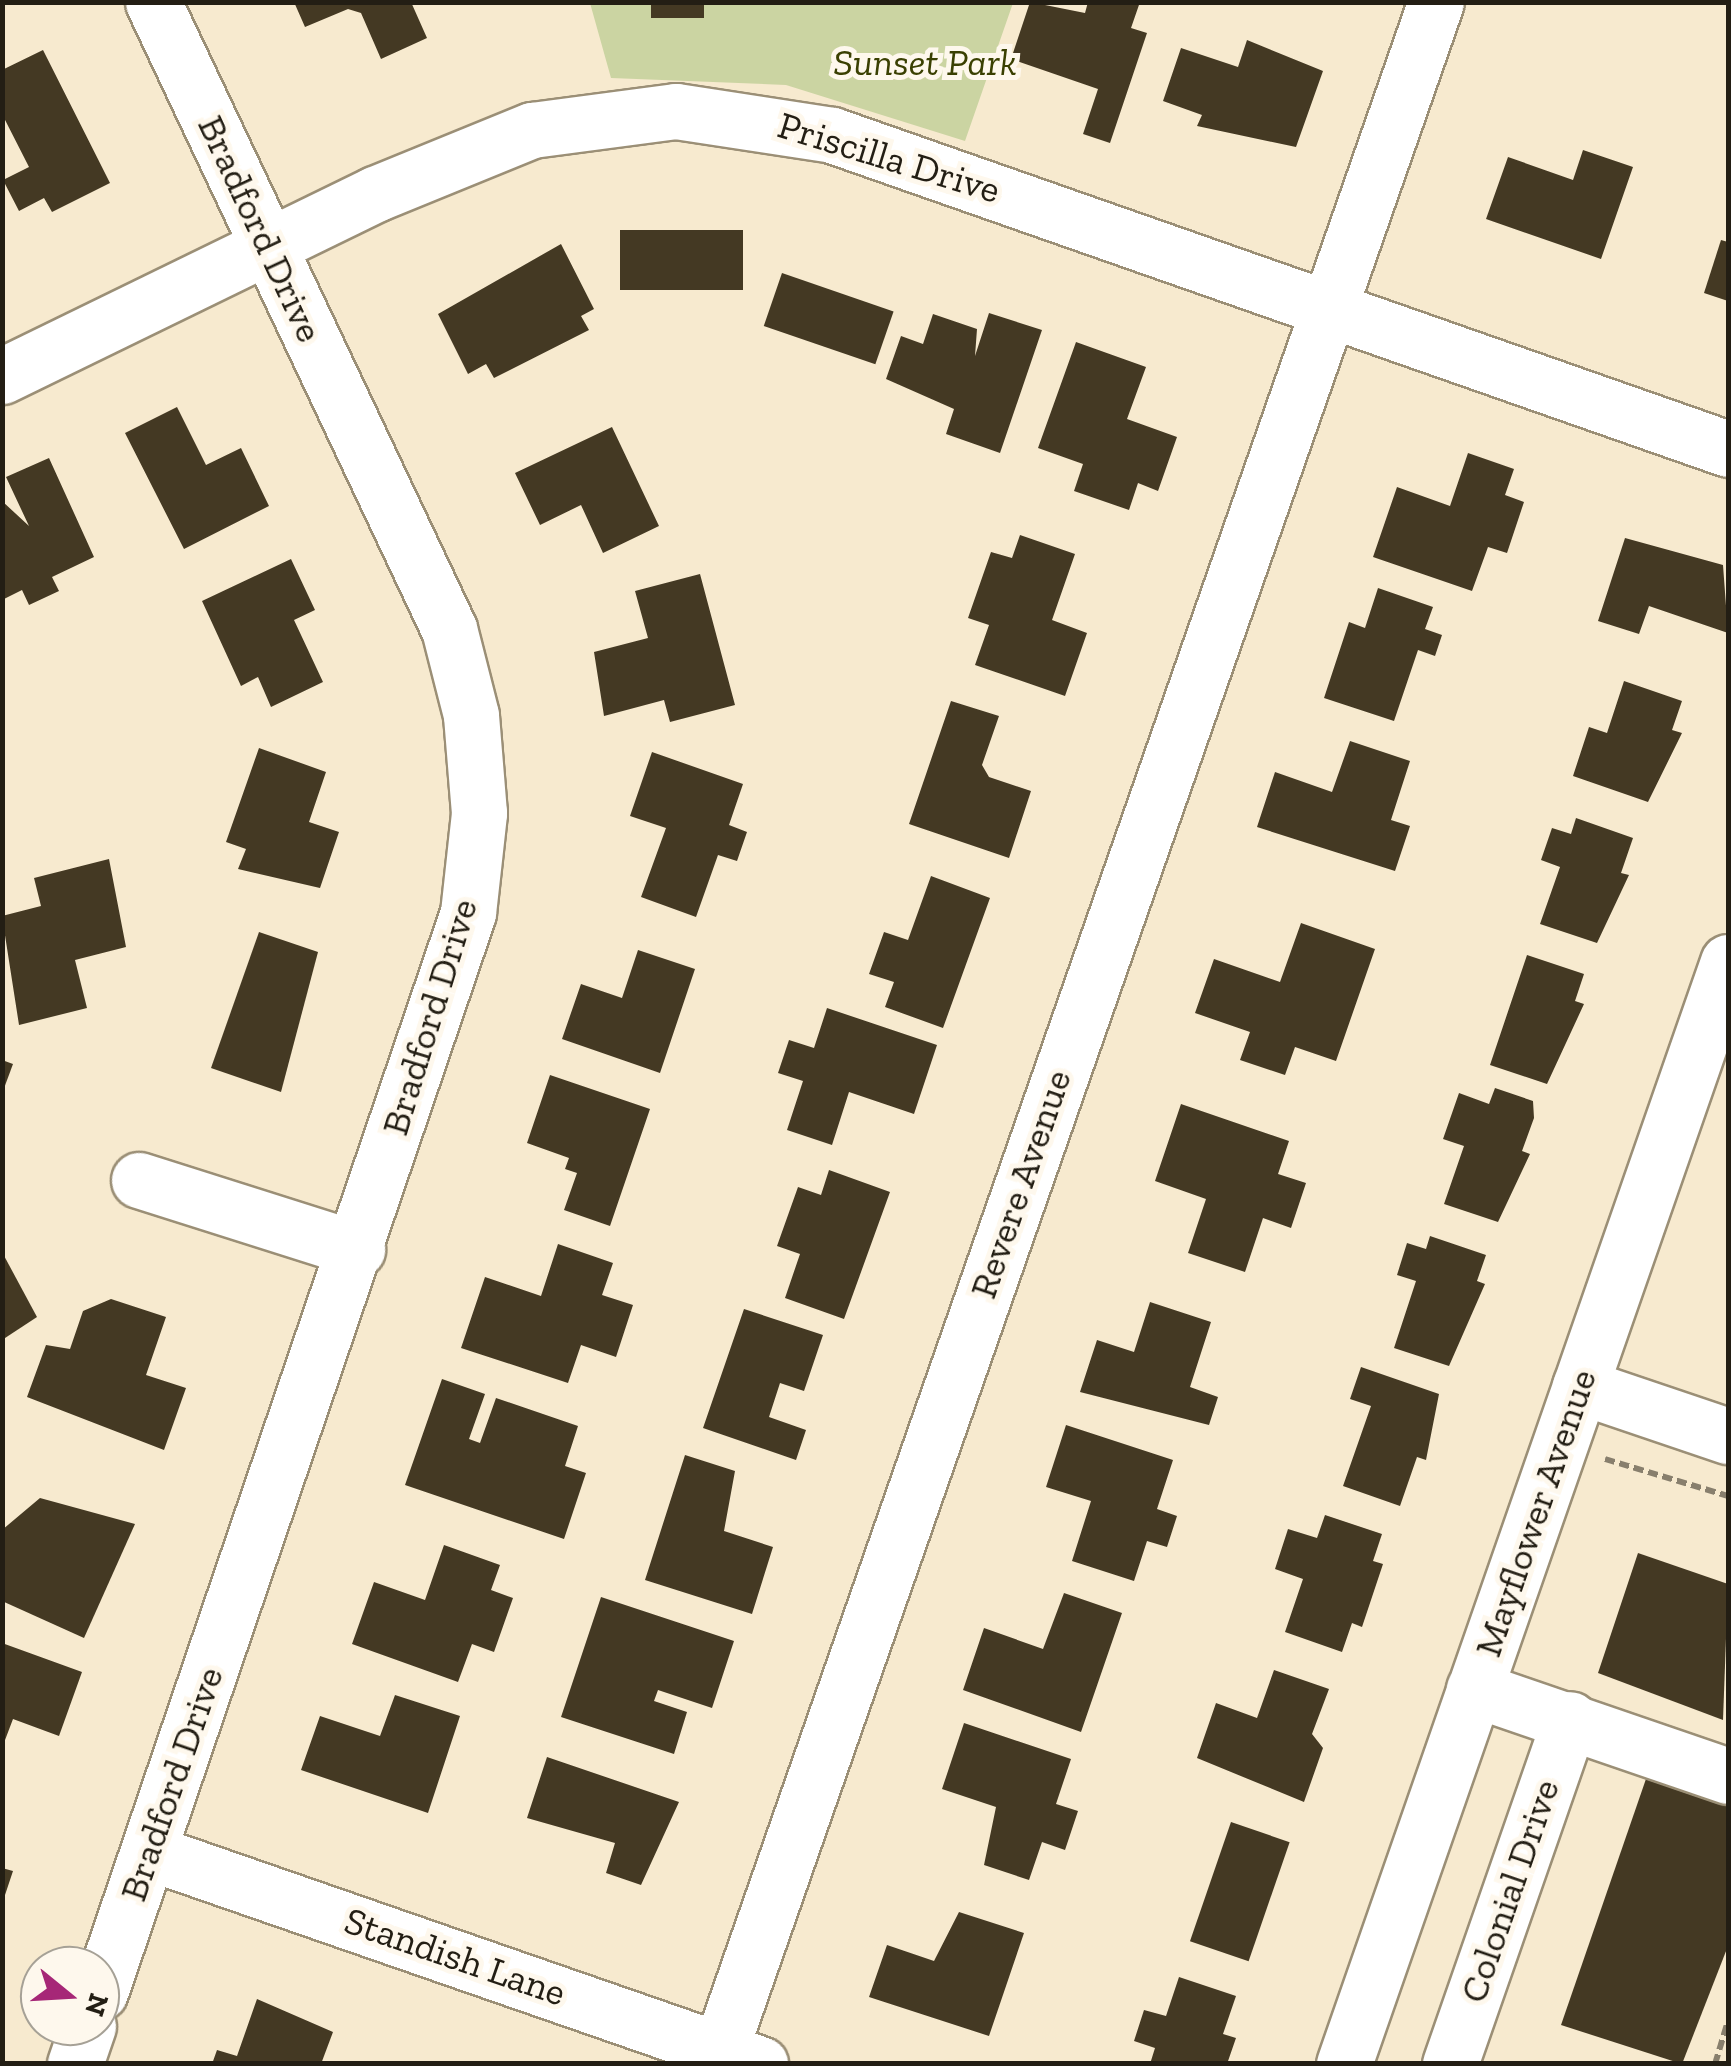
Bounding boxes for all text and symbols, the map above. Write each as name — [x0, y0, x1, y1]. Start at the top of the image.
park label: Sunset Park — [833, 40, 1017, 86]
street label: Priscilla Drive — [772, 103, 1006, 213]
street label: Bradford Drive — [188, 109, 332, 349]
street label: Bradford Drive — [372, 893, 488, 1141]
street label: Revere Avenue — [960, 1063, 1082, 1305]
street label: Mayflower Avenue — [1465, 1363, 1607, 1663]
street label: Bradford Drive — [111, 1661, 233, 1907]
street label: Colonial Drive — [1451, 1774, 1569, 2008]
street label: Standish Lane — [338, 1898, 572, 2016]
north arrow — [20, 1946, 120, 2046]
text: N — [78, 1990, 116, 2020]

